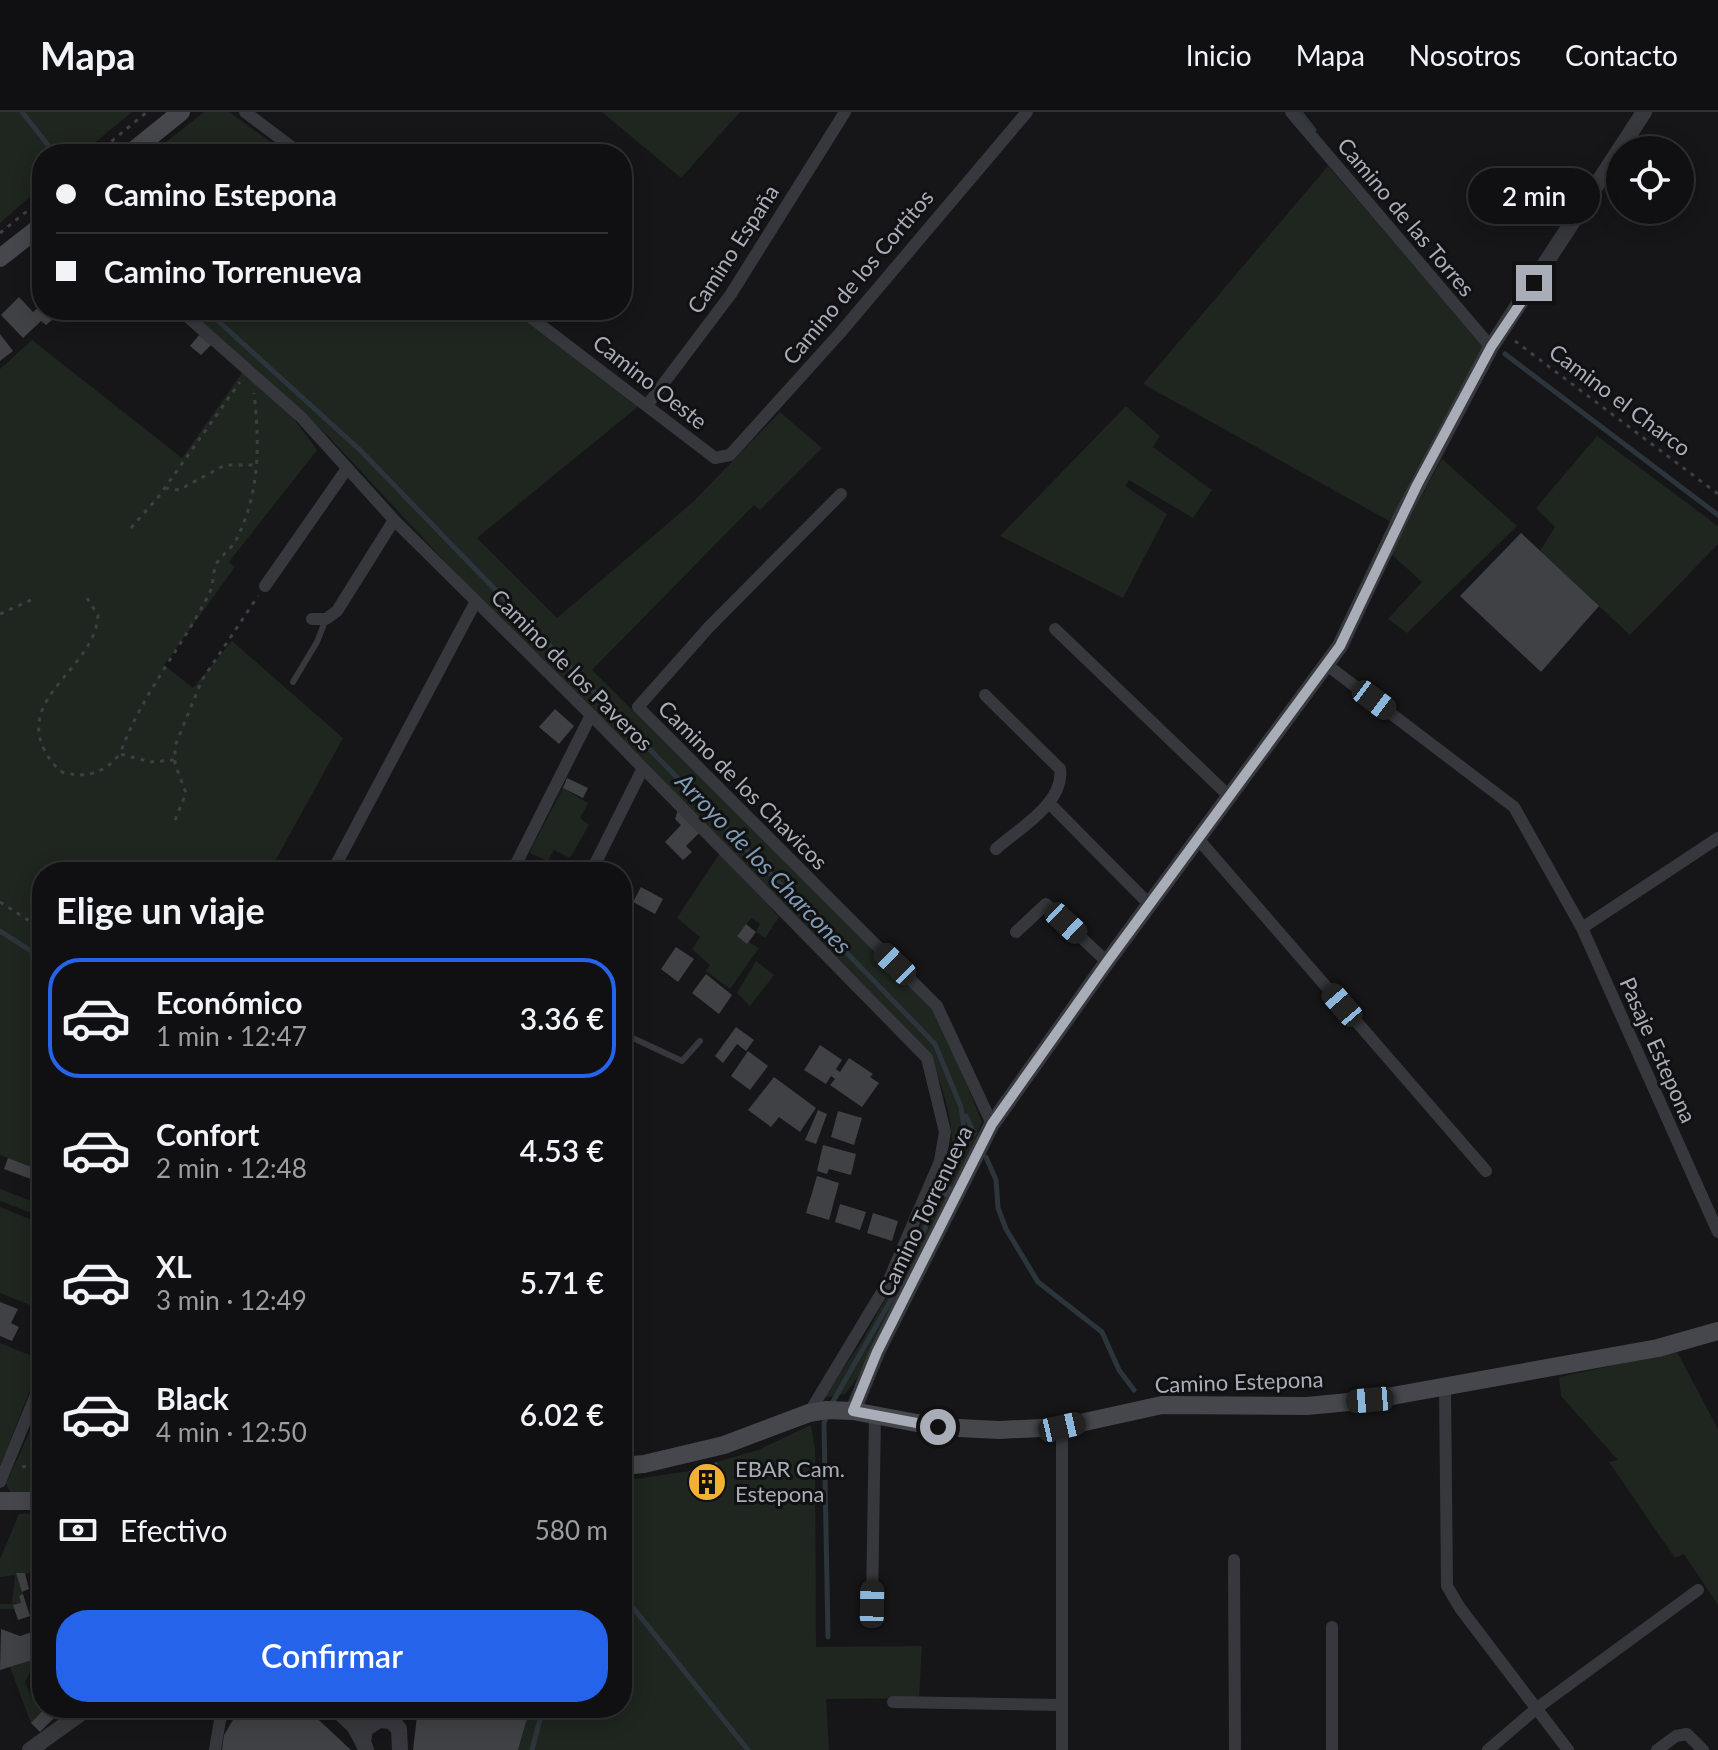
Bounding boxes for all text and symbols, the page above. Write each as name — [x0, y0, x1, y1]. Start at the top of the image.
text: Mapa — [40, 32, 136, 78]
text: Inicio — [1186, 38, 1252, 72]
text: Mapa — [1296, 38, 1365, 72]
text: Nosotros — [1409, 38, 1521, 72]
text: Contacto — [1565, 38, 1678, 72]
street label: Camino de las Torres — [1332, 132, 1481, 302]
map controls — [1606, 136, 1694, 224]
button: locate — [1606, 136, 1694, 224]
callout: 2 min — [1468, 167, 1600, 223]
text: Camino Estepona — [104, 176, 337, 212]
street label: Camino España — [681, 179, 784, 318]
text: 2 min — [1502, 180, 1566, 212]
street label: Camino de los Cortitos — [777, 184, 939, 370]
text: Camino Torrenueva — [104, 253, 362, 289]
route end — [1516, 265, 1552, 301]
street label: Camino Oeste — [588, 329, 713, 435]
street label: Camino el Charco — [1544, 338, 1696, 462]
street label: Camino de los Paveros — [486, 583, 659, 756]
car — [1348, 676, 1400, 724]
street label: Camino de los Chavicos — [653, 694, 834, 875]
water label: Arroyo de los Charcones — [670, 766, 858, 960]
text: Elige un viaje — [56, 888, 265, 932]
car — [1040, 898, 1092, 948]
car — [869, 939, 921, 989]
street label: Pasaje Estepona — [1614, 973, 1703, 1127]
car — [1317, 979, 1367, 1031]
icon: car — [60, 982, 132, 1054]
text: Económico — [156, 984, 302, 1020]
text: 3.36 € — [520, 1000, 604, 1036]
text: 1 min · 12:47 — [156, 1020, 307, 1052]
icon: car — [60, 1114, 132, 1186]
text: Confort — [156, 1116, 259, 1152]
street label: Camino Torrenueva — [872, 1121, 978, 1301]
text: 4.53 € — [520, 1132, 604, 1168]
text: 2 min · 12:48 — [156, 1152, 307, 1184]
icon: car — [60, 1246, 132, 1318]
text: XL — [156, 1248, 192, 1284]
text: 5.71 € — [520, 1264, 604, 1300]
text: 3 min · 12:49 — [156, 1284, 307, 1316]
street label: Camino Estepona — [1154, 1365, 1324, 1398]
icon: car — [60, 1378, 132, 1450]
text: Black — [156, 1380, 229, 1416]
car — [1345, 1386, 1395, 1414]
text: 6.02 € — [520, 1396, 604, 1432]
route start — [920, 1409, 956, 1445]
car — [1036, 1410, 1088, 1444]
text: 4 min · 12:50 — [156, 1416, 307, 1448]
place label: EBAR Cam. Estepona — [735, 1455, 845, 1507]
building icon: EBAR Cam. Estepona — [686, 1461, 728, 1503]
icon: cash — [56, 1508, 100, 1552]
text: Efectivo — [120, 1512, 227, 1548]
text: 580 m — [535, 1514, 608, 1546]
car — [860, 1580, 884, 1628]
button: Confirmar — [56, 1610, 608, 1702]

